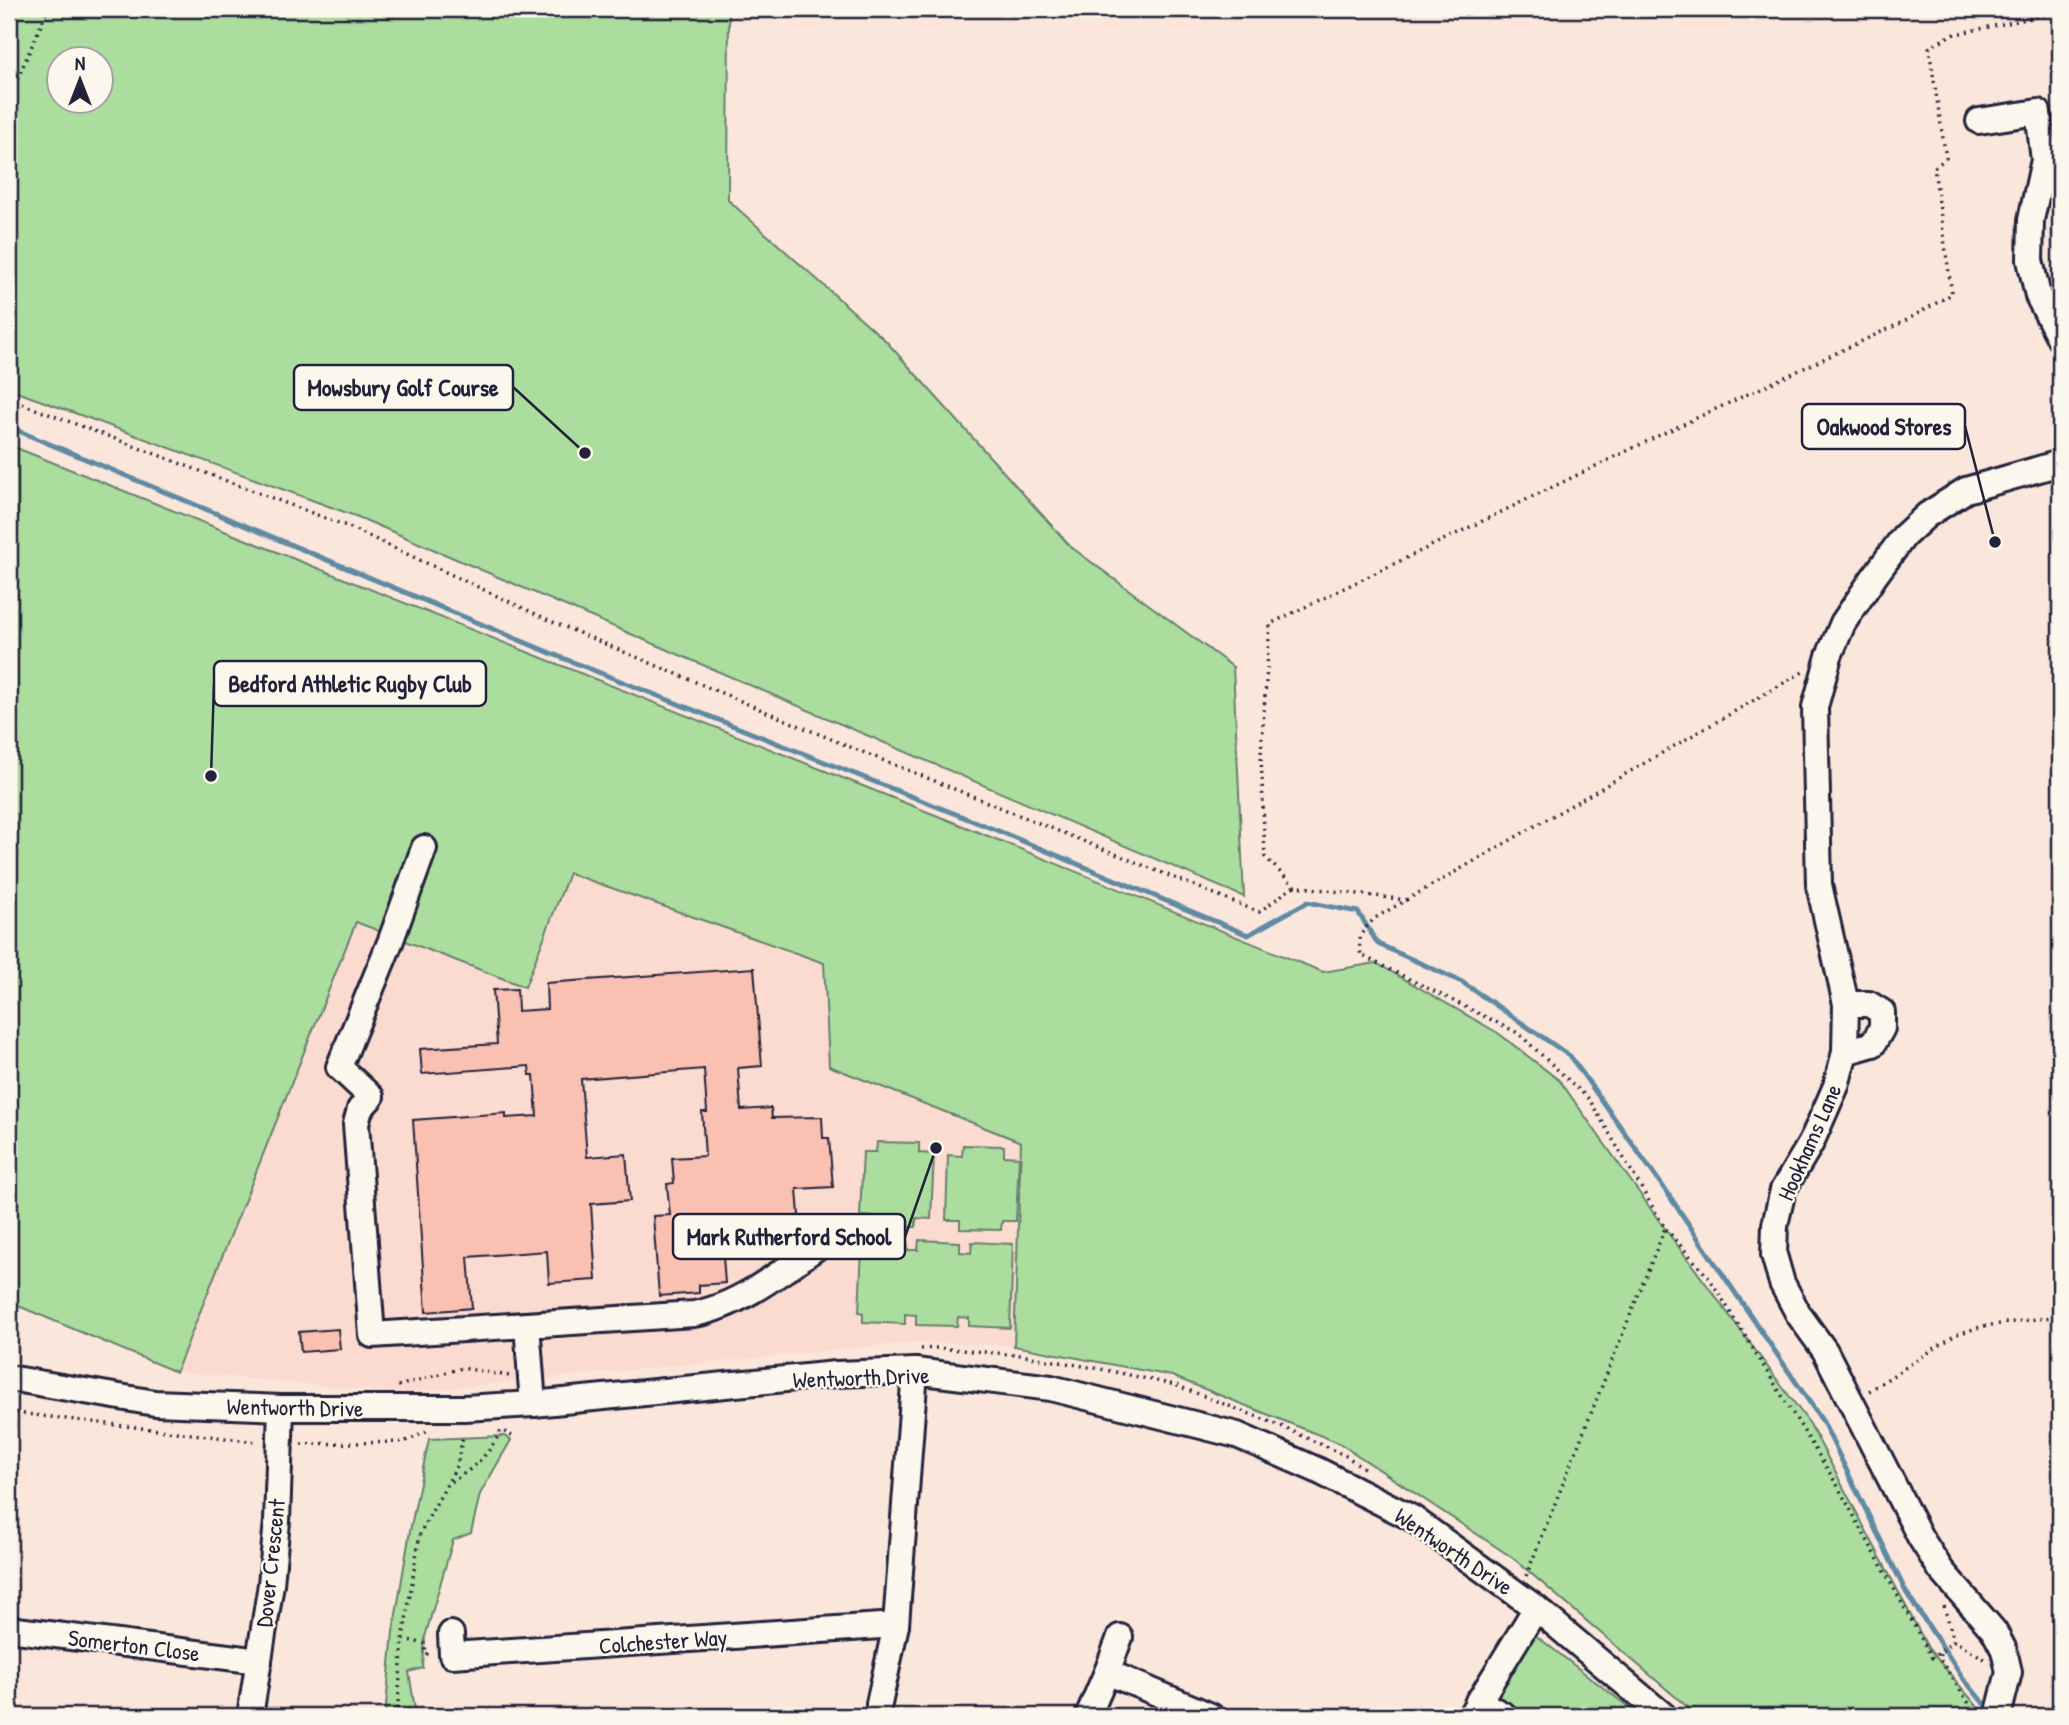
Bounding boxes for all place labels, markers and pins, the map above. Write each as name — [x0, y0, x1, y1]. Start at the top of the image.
callout: Mowsbury Golf Course — [294, 365, 513, 410]
callout: Oakwood Stores — [1802, 404, 1965, 449]
callout: Bedford Athletic Rugby Club — [214, 661, 486, 706]
callout: Mark Rutherford School — [673, 1214, 905, 1259]

